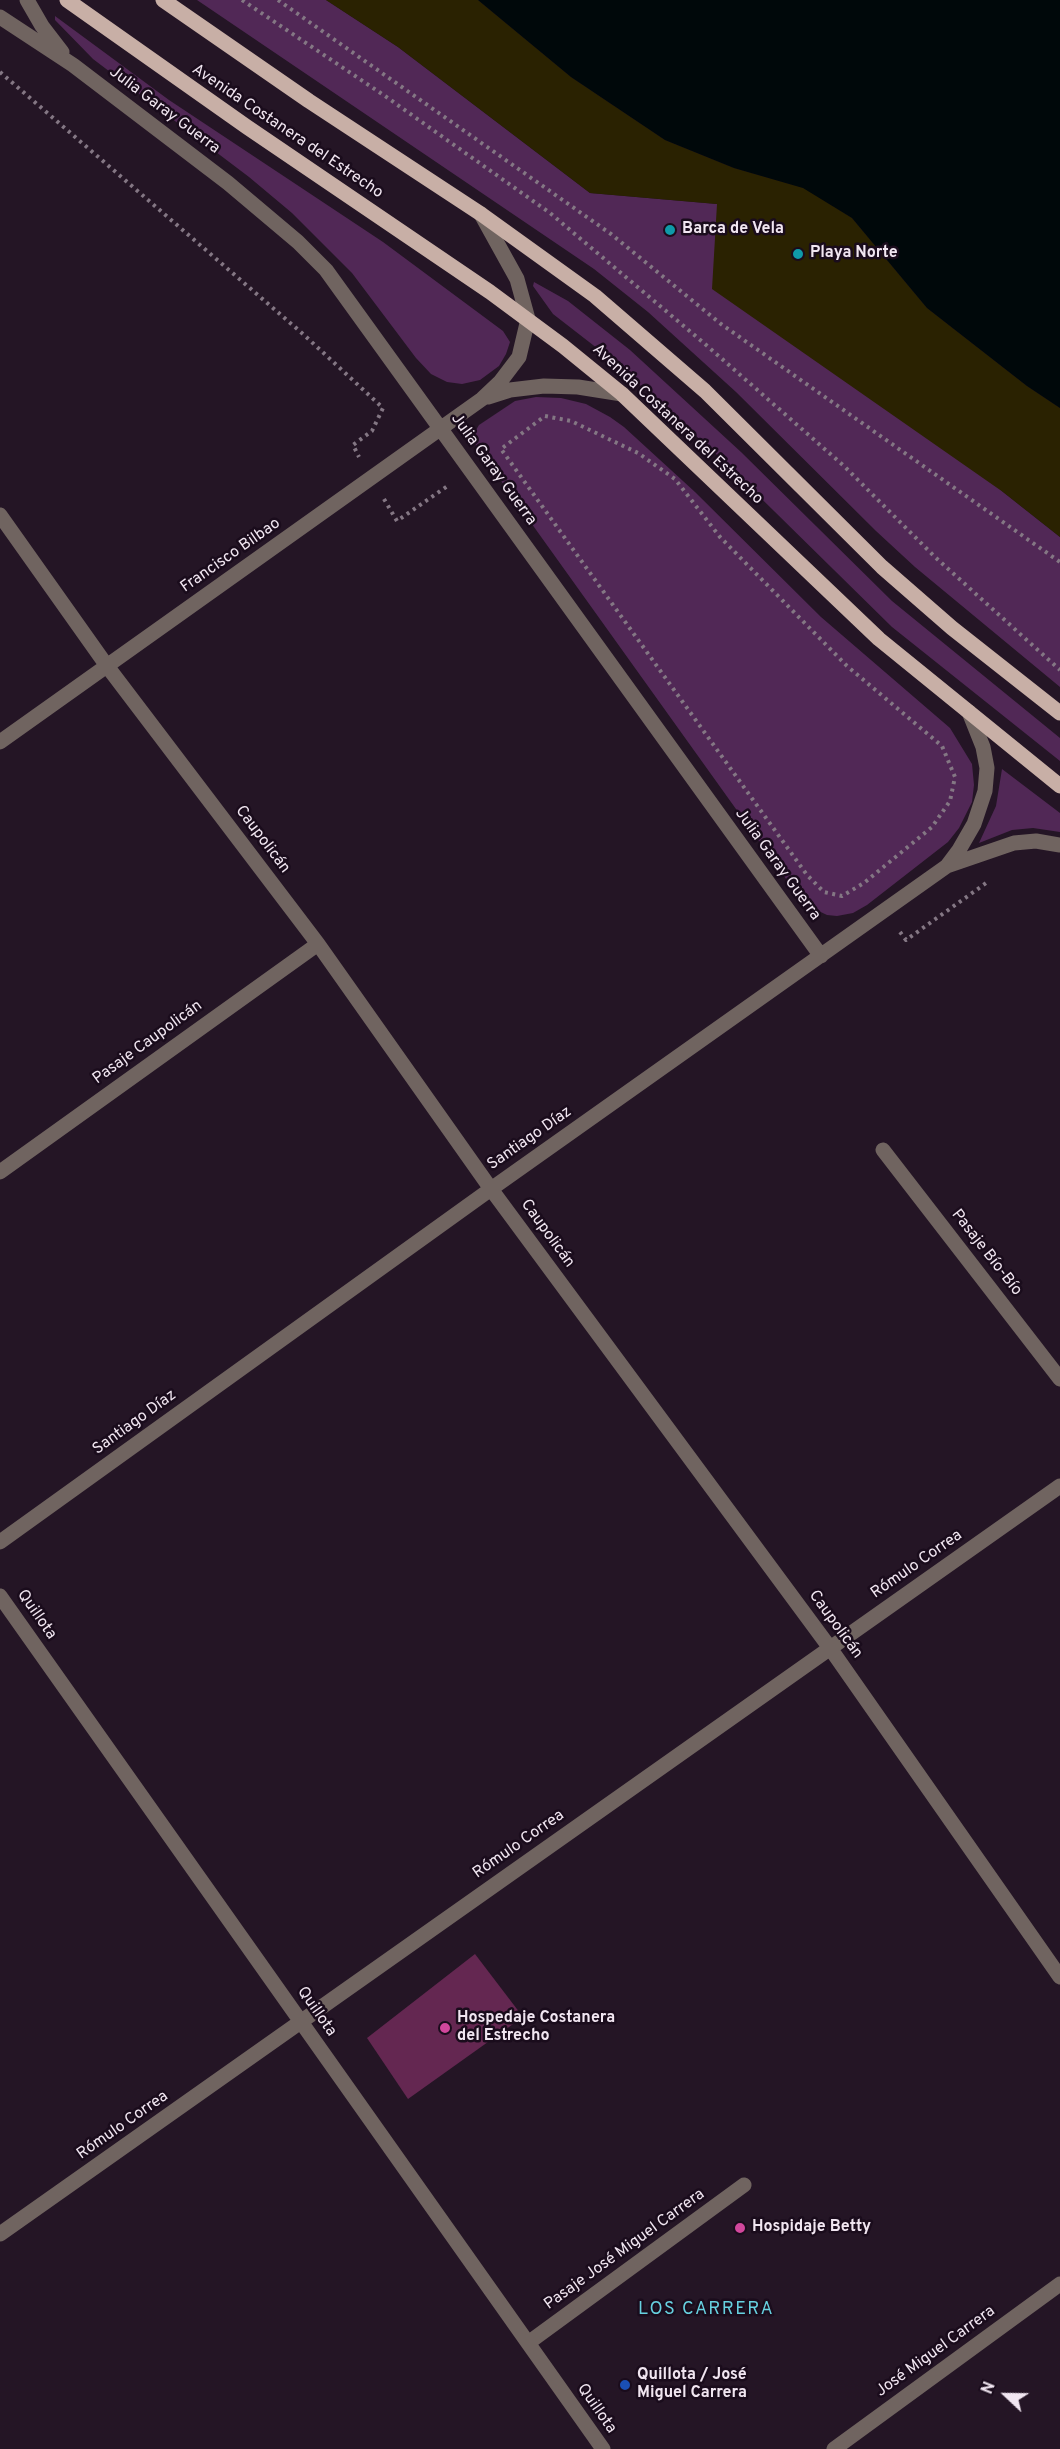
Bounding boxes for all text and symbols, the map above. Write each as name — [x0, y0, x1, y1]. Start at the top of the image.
street label: Avenida Costanera del Estrecho — [188, 61, 386, 203]
street label: Julia Garay Guerra — [105, 63, 223, 159]
place label: Barca de Vela — [682, 220, 784, 240]
marker: Barca de Vela — [663, 223, 677, 237]
place label: Playa Norte — [810, 244, 898, 264]
marker: Playa Norte — [791, 247, 805, 261]
street label: Avenida Costanera del Estrecho — [588, 341, 766, 509]
street label: Julia Garay Guerra — [446, 410, 540, 530]
street label: Francisco Bilbao — [177, 514, 285, 598]
street label: Caupolicán — [230, 802, 294, 878]
street label: Julia Garay Guerra — [730, 805, 824, 925]
street label: Pasaje Caupolicán — [90, 997, 206, 1089]
street label: Santiago Díaz — [484, 1103, 576, 1175]
street label: Caupolicán — [516, 1196, 578, 1272]
street label: Pasaje Bío-Bío — [946, 1206, 1026, 1300]
street label: Santiago Díaz — [90, 1386, 180, 1460]
street label: Rómulo Correa — [868, 1527, 966, 1603]
street label: Quillota — [12, 1586, 60, 1644]
street label: Caupolicán — [804, 1587, 866, 1663]
street label: Rómulo Correa — [470, 1807, 568, 1883]
street label: Quillota — [292, 1983, 340, 2041]
place label: Hospedaje Costanera del Estrecho — [457, 2009, 615, 2047]
marker: Hospedaje Costanera del Estrecho — [438, 2021, 452, 2035]
street label: Rómulo Correa — [74, 2088, 172, 2164]
street label: Pasaje José Miguel Carrera — [541, 2185, 709, 2315]
place label: Hospidaje Betty — [752, 2218, 871, 2238]
marker: Hospidaje Betty — [733, 2221, 747, 2235]
district label: LOS CARRERA — [638, 2299, 774, 2321]
street label: José Miguel Carrera — [873, 2302, 999, 2402]
north arrow — [976, 2365, 1036, 2425]
place label: Quillota / José Miguel Carrera — [637, 2366, 747, 2404]
marker: Quillota / José Miguel Carrera — [618, 2378, 632, 2392]
text: N — [978, 2379, 1001, 2397]
street label: Quillota — [572, 2380, 620, 2438]

